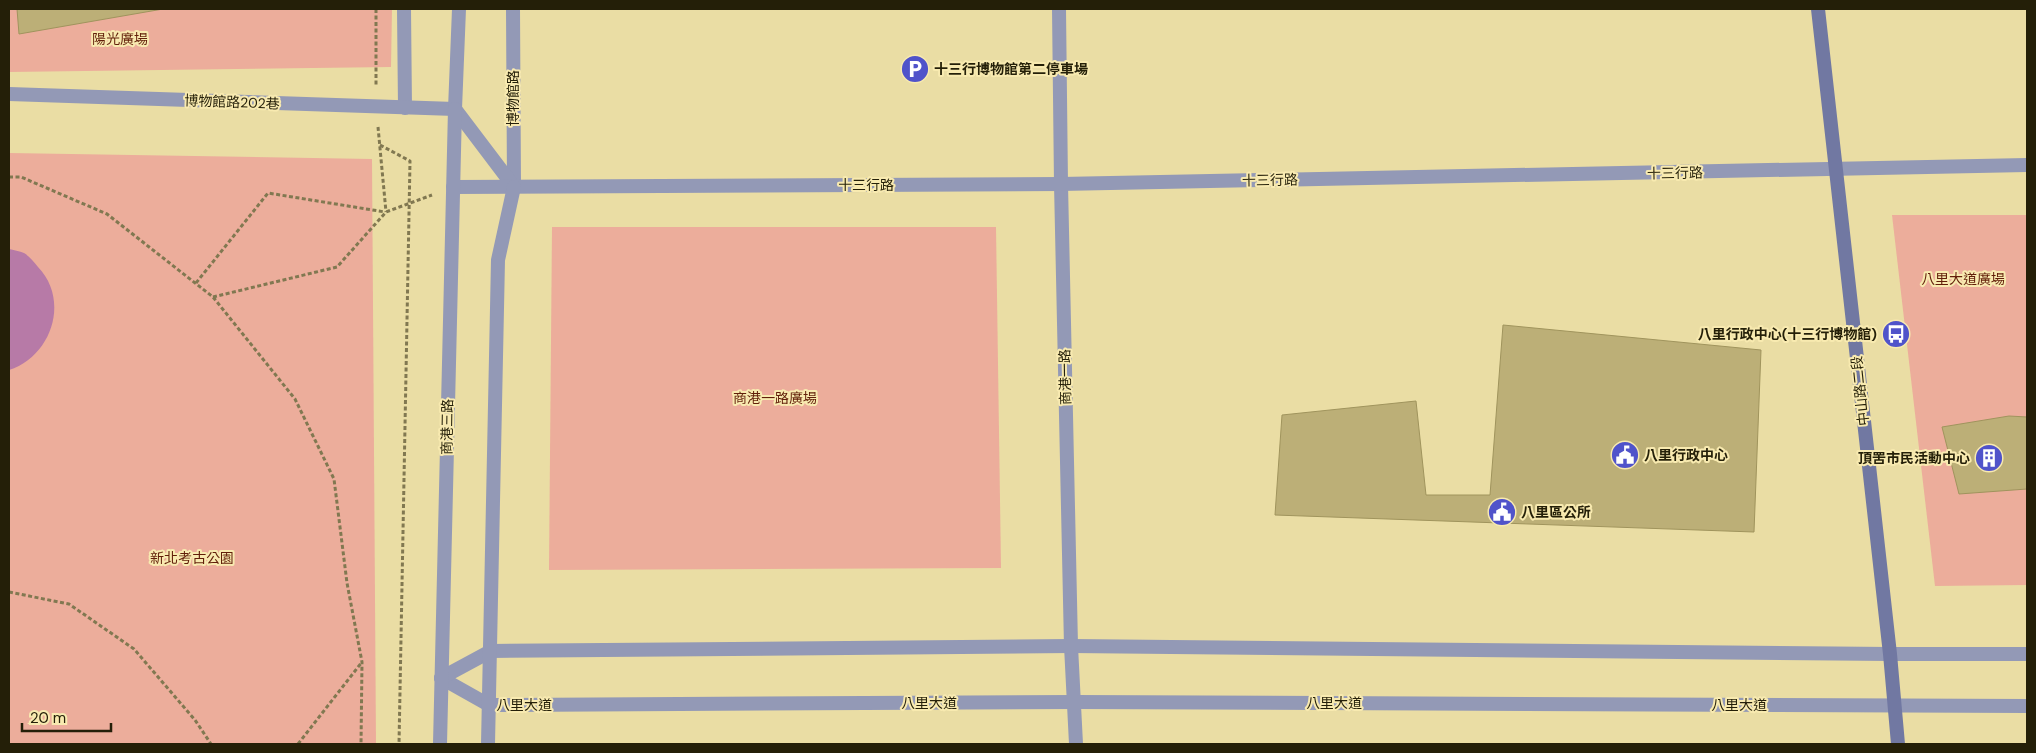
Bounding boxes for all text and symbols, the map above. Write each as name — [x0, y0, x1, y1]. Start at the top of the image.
park label: 陽光廣場 — [92, 30, 148, 48]
parking icon: 十三行博物館第二停車場 — [900, 54, 930, 84]
place label: 十三行博物館第二停車場 — [934, 60, 1088, 78]
street label: 博物館路 — [504, 70, 522, 126]
street label: 博物館路202巷 — [184, 91, 280, 113]
street label: 十三行路 — [1647, 164, 1703, 182]
street label: 十三行路 — [1242, 171, 1298, 189]
street label: 十三行路 — [838, 176, 894, 194]
park label: 八里大道廣場 — [1921, 270, 2005, 288]
bus stop icon: 八里行政中心(十三行博物館) — [1881, 319, 1911, 349]
place label: 八里行政中心(十三行博物館) — [1698, 325, 1877, 343]
street label: 商港一路 — [1056, 349, 1074, 405]
street label: 中山路二段 — [1847, 355, 1873, 427]
park label: 商港一路廣場 — [733, 389, 817, 407]
street label: 商港三路 — [438, 399, 456, 455]
public building icon: 八里行政中心 — [1610, 440, 1640, 470]
building icon: 頂罟市民活動中心 — [1974, 443, 2004, 473]
place label: 八里行政中心 — [1644, 446, 1728, 464]
place label: 頂罟市民活動中心 — [1858, 449, 1970, 467]
public building icon: 八里區公所 — [1487, 497, 1517, 527]
place label: 八里區公所 — [1521, 503, 1591, 521]
park label: 新北考古公園 — [150, 549, 234, 567]
street label: 八里大道 — [901, 694, 957, 712]
street label: 八里大道 — [1306, 694, 1362, 712]
street label: 八里大道 — [496, 696, 552, 714]
street label: 八里大道 — [1711, 696, 1767, 714]
scale bar — [22, 700, 111, 732]
text: 20 m — [30, 708, 66, 728]

